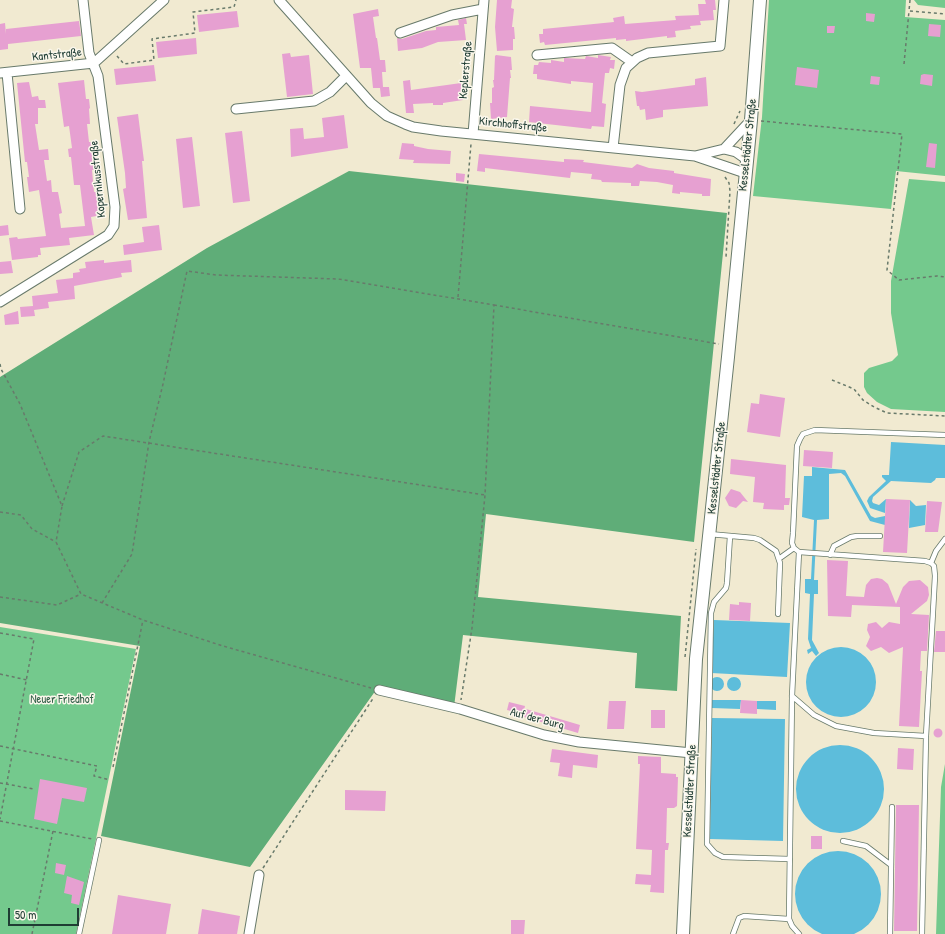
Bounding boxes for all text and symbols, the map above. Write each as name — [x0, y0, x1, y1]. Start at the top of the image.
street label: Keplerstraße — [456, 40, 476, 100]
street label: Kantstraße — [32, 45, 82, 65]
street label: Kesselstädter Straße — [736, 98, 760, 192]
street label: Kirchhoffstraße — [478, 114, 548, 136]
street label: Kopernikusstraße — [87, 140, 109, 218]
street label: Kesselstädter Straße — [705, 421, 729, 515]
park label: Neuer Friedhof — [30, 693, 94, 707]
street label: Auf der Burg — [508, 705, 566, 733]
street label: Kesselstädter Straße — [680, 744, 700, 838]
scale bar — [10, 900, 81, 926]
text: 50 m — [15, 906, 36, 923]

